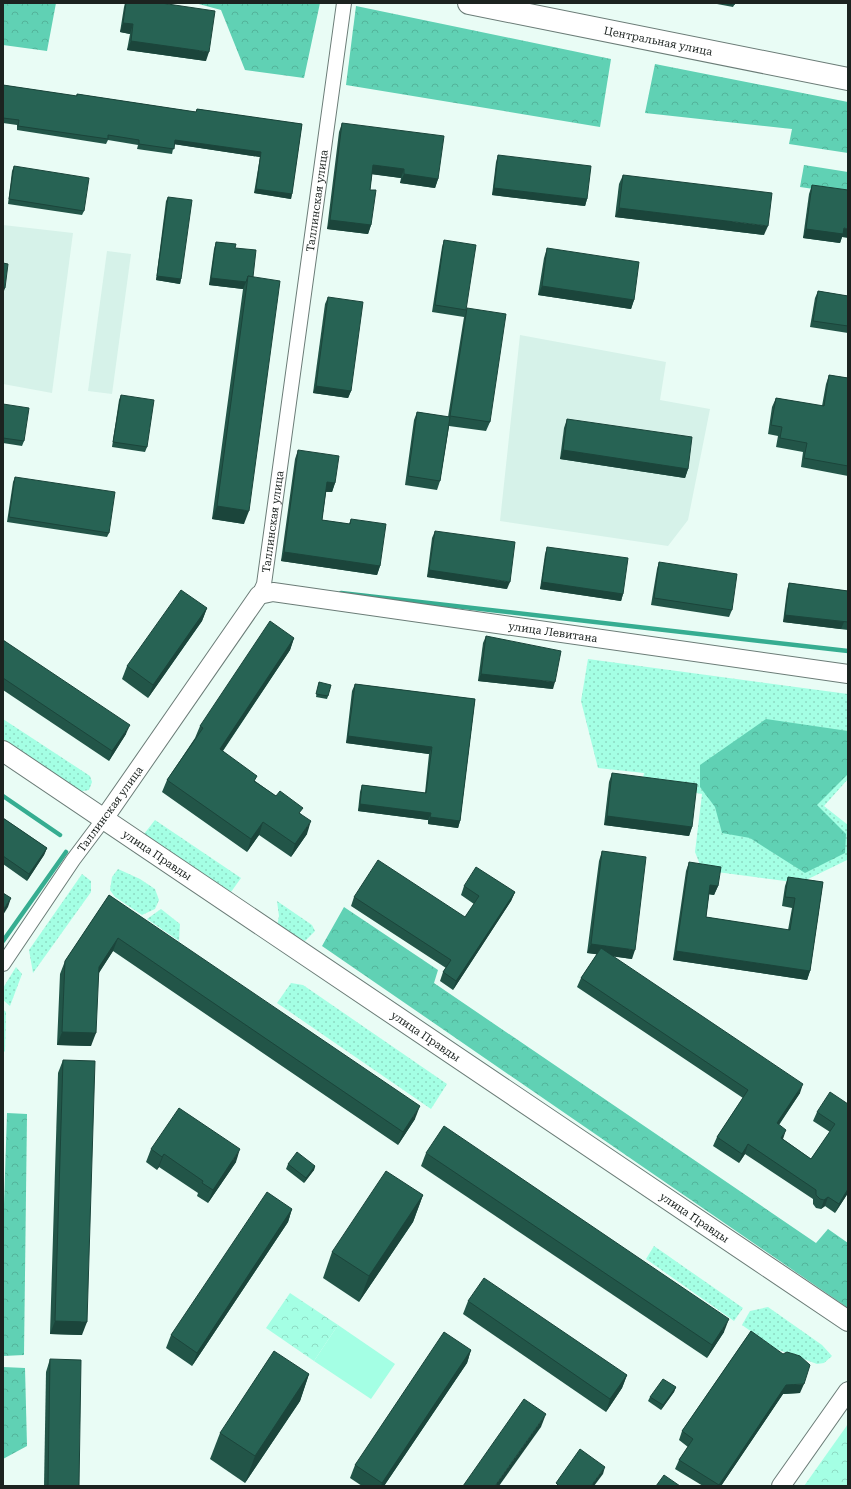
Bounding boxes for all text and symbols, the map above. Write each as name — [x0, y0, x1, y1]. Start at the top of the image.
street label: Центральная улица — [603, 24, 714, 59]
street label: Таллинская улица — [304, 149, 331, 253]
street label: Таллинская улица — [260, 470, 287, 574]
street label: улица Левитана — [508, 620, 598, 645]
street label: Таллинская улица — [75, 764, 146, 855]
street label: улица Правды — [120, 827, 194, 883]
street label: улица Правды — [388, 1009, 463, 1065]
street label: улица Правды — [657, 1190, 731, 1246]

